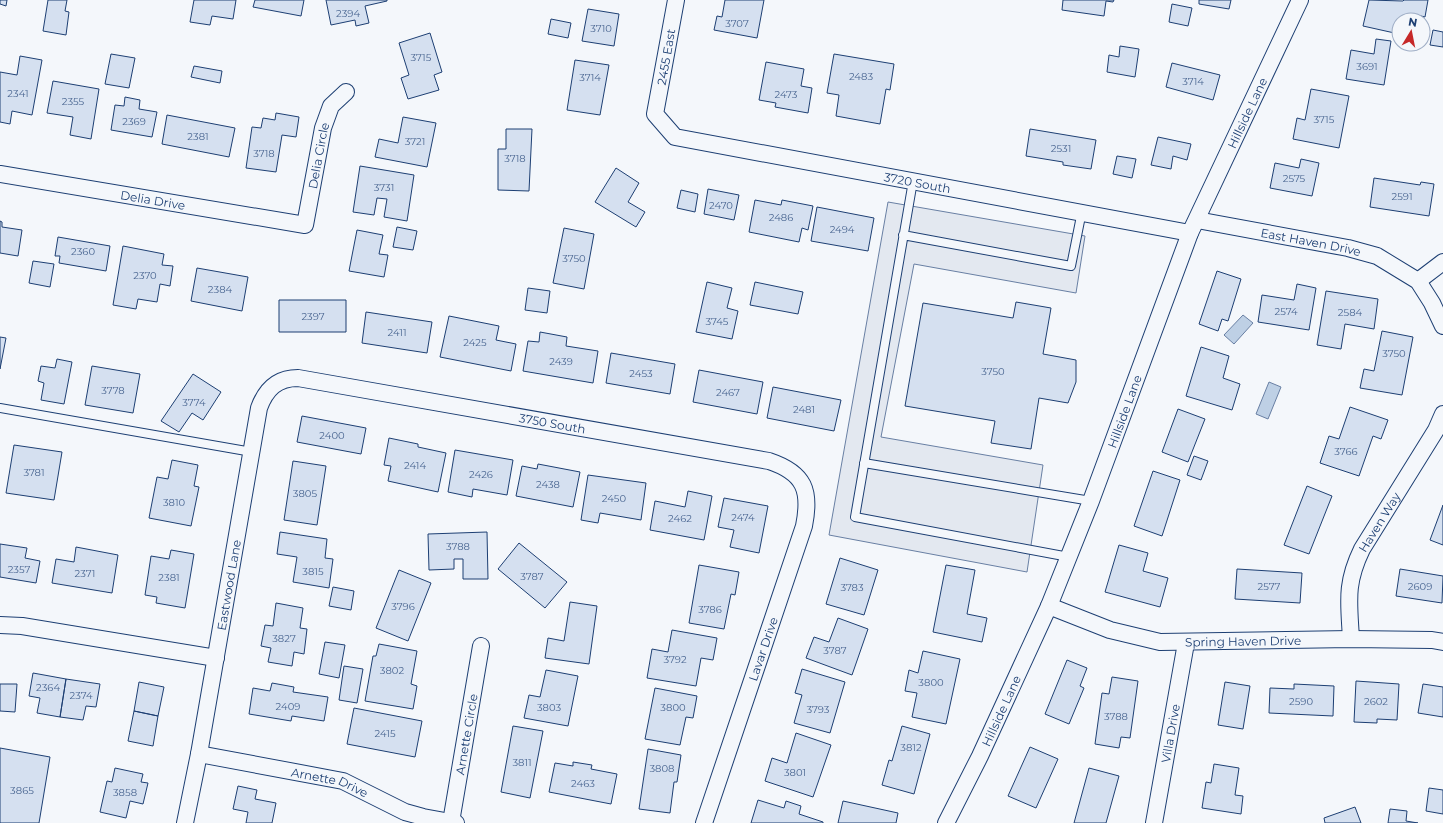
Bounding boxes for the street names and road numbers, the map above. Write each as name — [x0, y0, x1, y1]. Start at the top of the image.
street label: 2455 East — [654, 28, 678, 86]
street label: Hillside Lane — [1224, 75, 1270, 151]
street label: Delia Circle — [304, 120, 332, 190]
street label: 3720 South — [883, 169, 952, 196]
street label: Delia Drive — [119, 187, 186, 212]
street label: East Haven Drive — [1260, 224, 1363, 259]
street label: Hillside Lane — [1104, 373, 1144, 450]
street label: 3750 South — [518, 410, 587, 436]
street label: Haven Way — [1355, 489, 1403, 555]
street label: Eastwood Lane — [213, 538, 244, 632]
street label: Lavar Drive — [745, 615, 781, 683]
street label: Spring Haven Drive — [1185, 632, 1301, 649]
street label: Hillside Lane — [978, 673, 1024, 749]
street label: Arnette Circle — [452, 693, 480, 776]
street label: Villa Drive — [1157, 703, 1183, 764]
street label: Arnette Drive — [290, 764, 371, 800]

